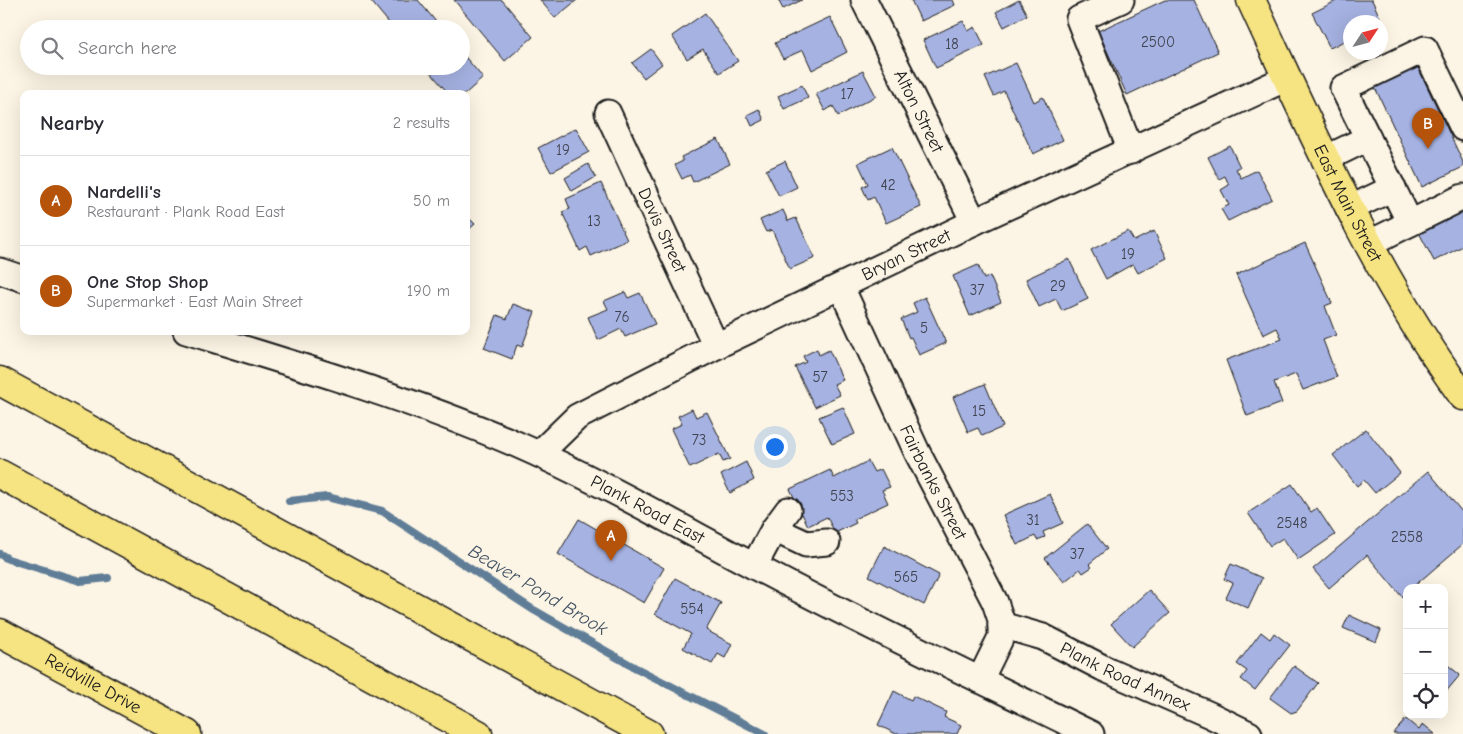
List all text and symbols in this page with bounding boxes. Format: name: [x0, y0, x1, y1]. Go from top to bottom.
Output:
north arrow: [1343, 15, 1388, 60]
search box: [20, 20, 470, 75]
house number: 2500: [1141, 33, 1175, 51]
icon: search: [38, 34, 66, 62]
house number: 18: [945, 35, 959, 53]
text: Search here: [78, 37, 177, 59]
street label: Alton Street: [890, 66, 949, 157]
house number: 17: [840, 85, 854, 103]
pin: B: [1412, 108, 1444, 149]
text: Nearby: [40, 111, 104, 135]
text: 2 results: [393, 114, 450, 132]
house number: 19: [556, 141, 570, 159]
street label: East Main Street: [1309, 141, 1387, 266]
house number: 42: [880, 176, 896, 194]
text: Nardelli's: [87, 181, 161, 203]
street label: Davis Street: [634, 184, 691, 276]
text: A: [52, 192, 60, 210]
text: 50 m: [413, 192, 450, 210]
text: Restaurant · Plank Road East: [87, 203, 284, 221]
house number: 13: [587, 212, 601, 230]
street label: Bryan Street: [858, 224, 955, 285]
house number: 19: [1121, 245, 1135, 263]
text: One Stop Shop: [87, 271, 208, 293]
house number: 29: [1050, 277, 1066, 295]
house number: 37: [970, 281, 984, 299]
text: B: [51, 282, 61, 300]
text: 190 m: [407, 282, 450, 300]
text: Supermarket · East Main Street: [87, 293, 302, 311]
house number: 76: [614, 308, 630, 326]
house number: 5: [920, 319, 928, 337]
house number: 57: [812, 368, 828, 386]
house number: 15: [972, 402, 986, 420]
street label: Fairbanks Street: [895, 421, 972, 544]
house number: 73: [692, 431, 706, 449]
your location: [762, 434, 788, 460]
street label: Plank Road East: [587, 471, 709, 548]
house number: 553: [830, 487, 854, 505]
house number: 31: [1026, 511, 1040, 529]
house number: 2548: [1277, 514, 1307, 532]
pin: A: [595, 520, 627, 561]
house number: 2558: [1391, 528, 1423, 546]
water label: Beaver Pond Brook: [465, 540, 612, 641]
house number: 37: [1070, 545, 1084, 563]
house number: 565: [894, 568, 918, 586]
map controls: [1403, 584, 1448, 719]
button: +: [1403, 584, 1448, 629]
house number: 554: [680, 600, 704, 618]
button: −: [1403, 629, 1448, 674]
street label: Plank Road Annex: [1057, 637, 1194, 716]
street label: Reidville Drive: [41, 649, 145, 718]
button: locate: [1403, 674, 1448, 719]

